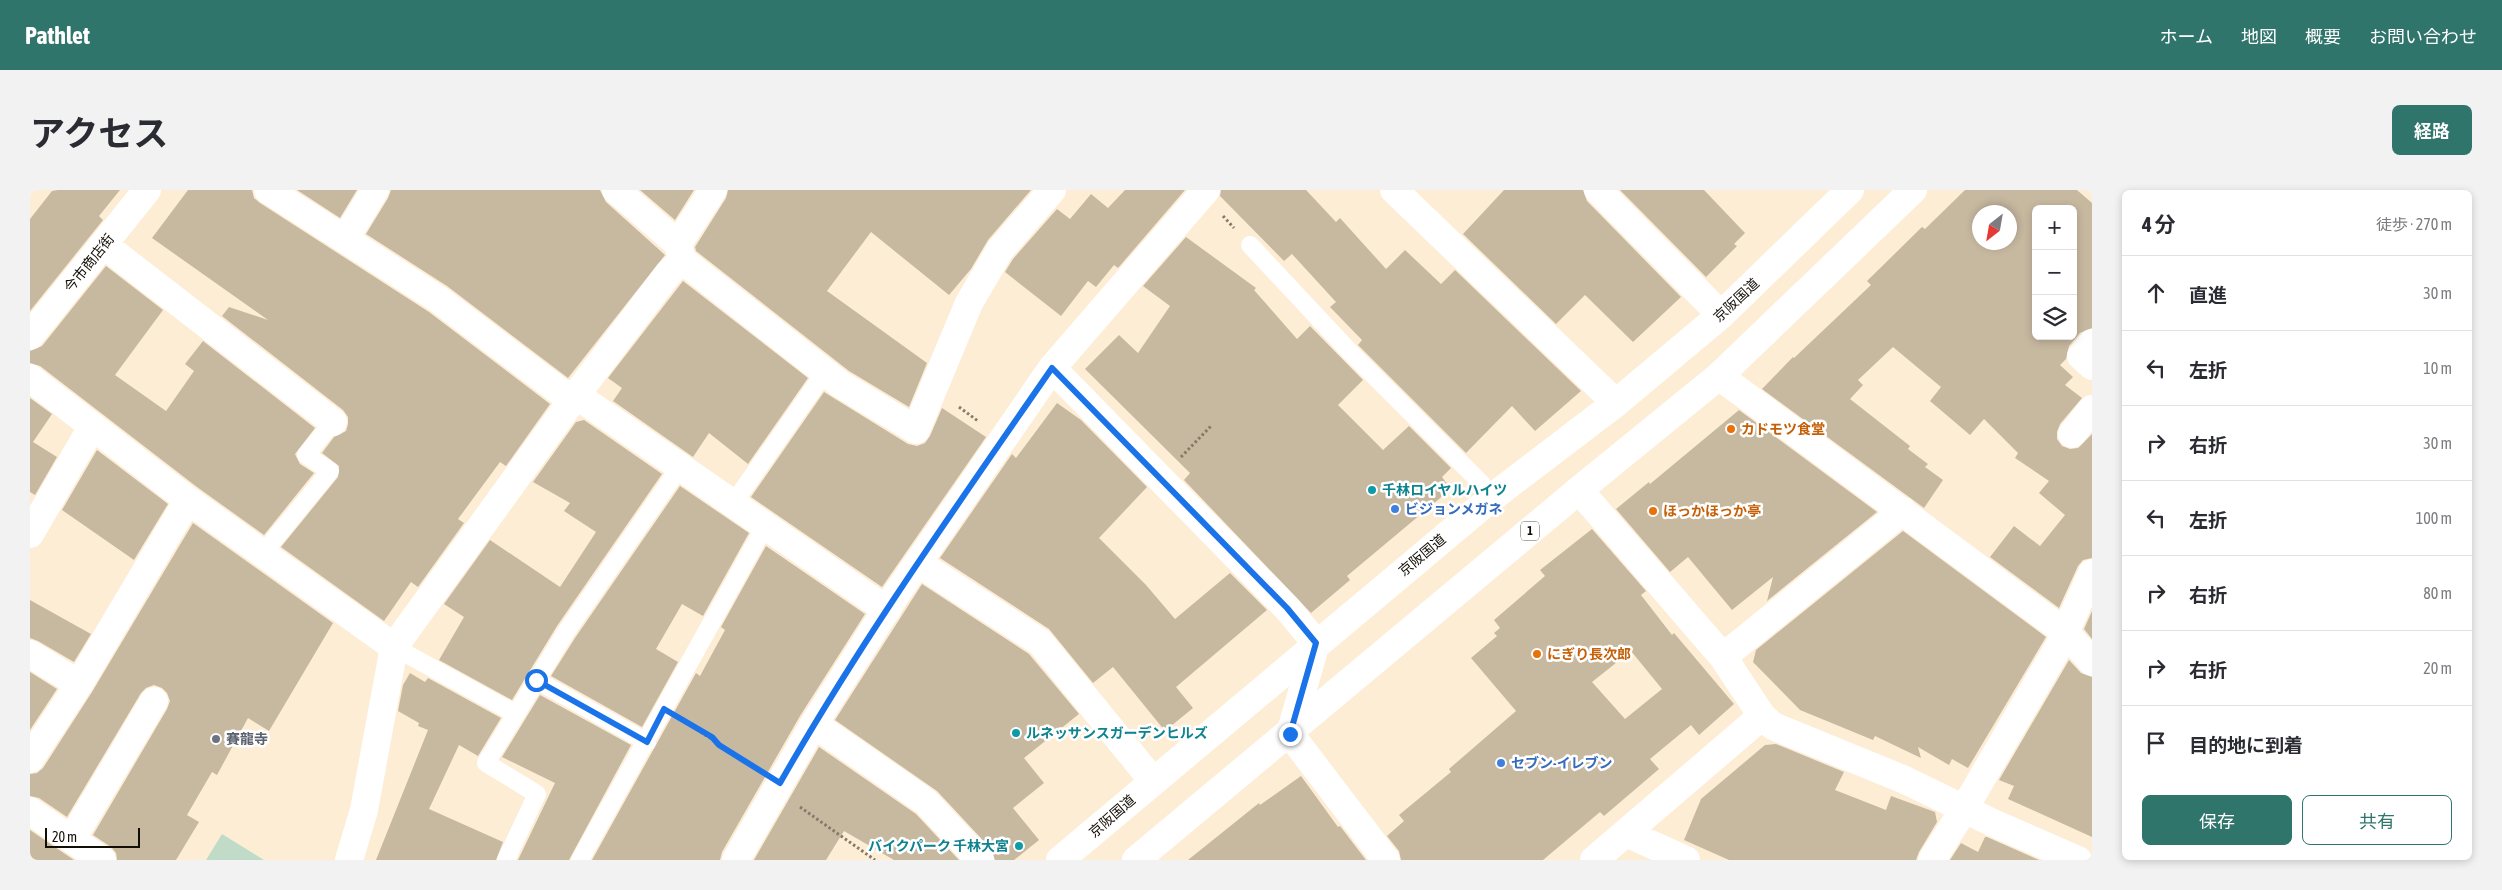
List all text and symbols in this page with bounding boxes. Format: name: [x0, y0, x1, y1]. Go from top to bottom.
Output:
text: Pathlet: [25, 22, 90, 49]
text: ホーム: [2160, 26, 2213, 47]
text: 地図: [2241, 26, 2277, 47]
text: 概要: [2305, 26, 2341, 47]
text: お問い合わせ: [2369, 26, 2477, 47]
button: 経路: [2392, 105, 2472, 155]
text: アクセス: [30, 113, 168, 153]
north arrow: [1972, 205, 2017, 250]
map controls: [2032, 205, 2077, 340]
button: +: [2032, 205, 2077, 250]
text: 4 分: [2142, 212, 2176, 236]
text: 徒歩 · 270 m: [2376, 215, 2452, 233]
street label: 今市商店街: [61, 231, 117, 295]
button: −: [2032, 250, 2077, 295]
street label: 京阪国道: [1710, 275, 1762, 325]
icon: ahead: [2142, 279, 2170, 307]
text: 直進: [2189, 284, 2227, 306]
text: 30 m: [2423, 284, 2452, 302]
button: layers: [2032, 295, 2077, 340]
icon: left: [2142, 354, 2170, 382]
text: 左折: [2189, 359, 2227, 381]
text: 10 m: [2423, 359, 2452, 377]
place label: カドモツ食堂: [1741, 421, 1825, 437]
marker: カドモツ食堂: [1725, 423, 1737, 435]
icon: right: [2142, 429, 2170, 457]
text: 右折: [2189, 434, 2227, 456]
text: 30 m: [2423, 434, 2452, 452]
place label: 千林ロイヤルハイツ: [1382, 482, 1507, 498]
marker: 千林ロイヤルハイツ: [1366, 484, 1378, 496]
place label: ビジョンメガネ: [1405, 501, 1503, 517]
marker: ビジョンメガネ: [1389, 503, 1401, 515]
place label: ほっかほっか亭: [1663, 503, 1761, 519]
icon: left: [2142, 504, 2170, 532]
marker: ほっかほっか亭: [1647, 505, 1659, 517]
text: 左折: [2189, 509, 2227, 531]
text: 100 m: [2416, 509, 2452, 527]
road number: 1: [1521, 522, 1539, 541]
street label: 京阪国道: [1395, 531, 1449, 579]
icon: right: [2142, 579, 2170, 607]
text: 右折: [2189, 584, 2227, 606]
text: 80 m: [2423, 584, 2452, 602]
place label: にぎり長次郎: [1547, 646, 1631, 662]
marker: にぎり長次郎: [1531, 648, 1543, 660]
icon: right: [2142, 654, 2170, 682]
text: 右折: [2189, 659, 2227, 681]
text: 20 m: [2423, 659, 2452, 677]
route start: [525, 669, 548, 692]
route end: [1279, 723, 1302, 746]
place label: ルネッサンスガーデンヒルズ: [1026, 725, 1208, 741]
marker: ルネッサンスガーデンヒルズ: [1010, 727, 1022, 739]
icon: arrive: [2142, 729, 2170, 757]
place label: 賽龍寺: [226, 731, 268, 747]
marker: 賽龍寺: [210, 733, 222, 745]
text: 目的地に到着: [2189, 734, 2303, 756]
place label: セブン-イレブン: [1511, 755, 1613, 771]
marker: セブン-イレブン: [1495, 757, 1507, 769]
street label: 京阪国道: [1086, 792, 1138, 840]
button: 保存: [2142, 795, 2292, 845]
button: 共有: [2302, 795, 2452, 845]
scale bar: [45, 825, 140, 848]
text: 20 m: [52, 829, 77, 845]
place label: バイクパーク 千林大宮: [868, 838, 1009, 854]
marker: バイクパーク 千林大宮: [1013, 840, 1025, 852]

